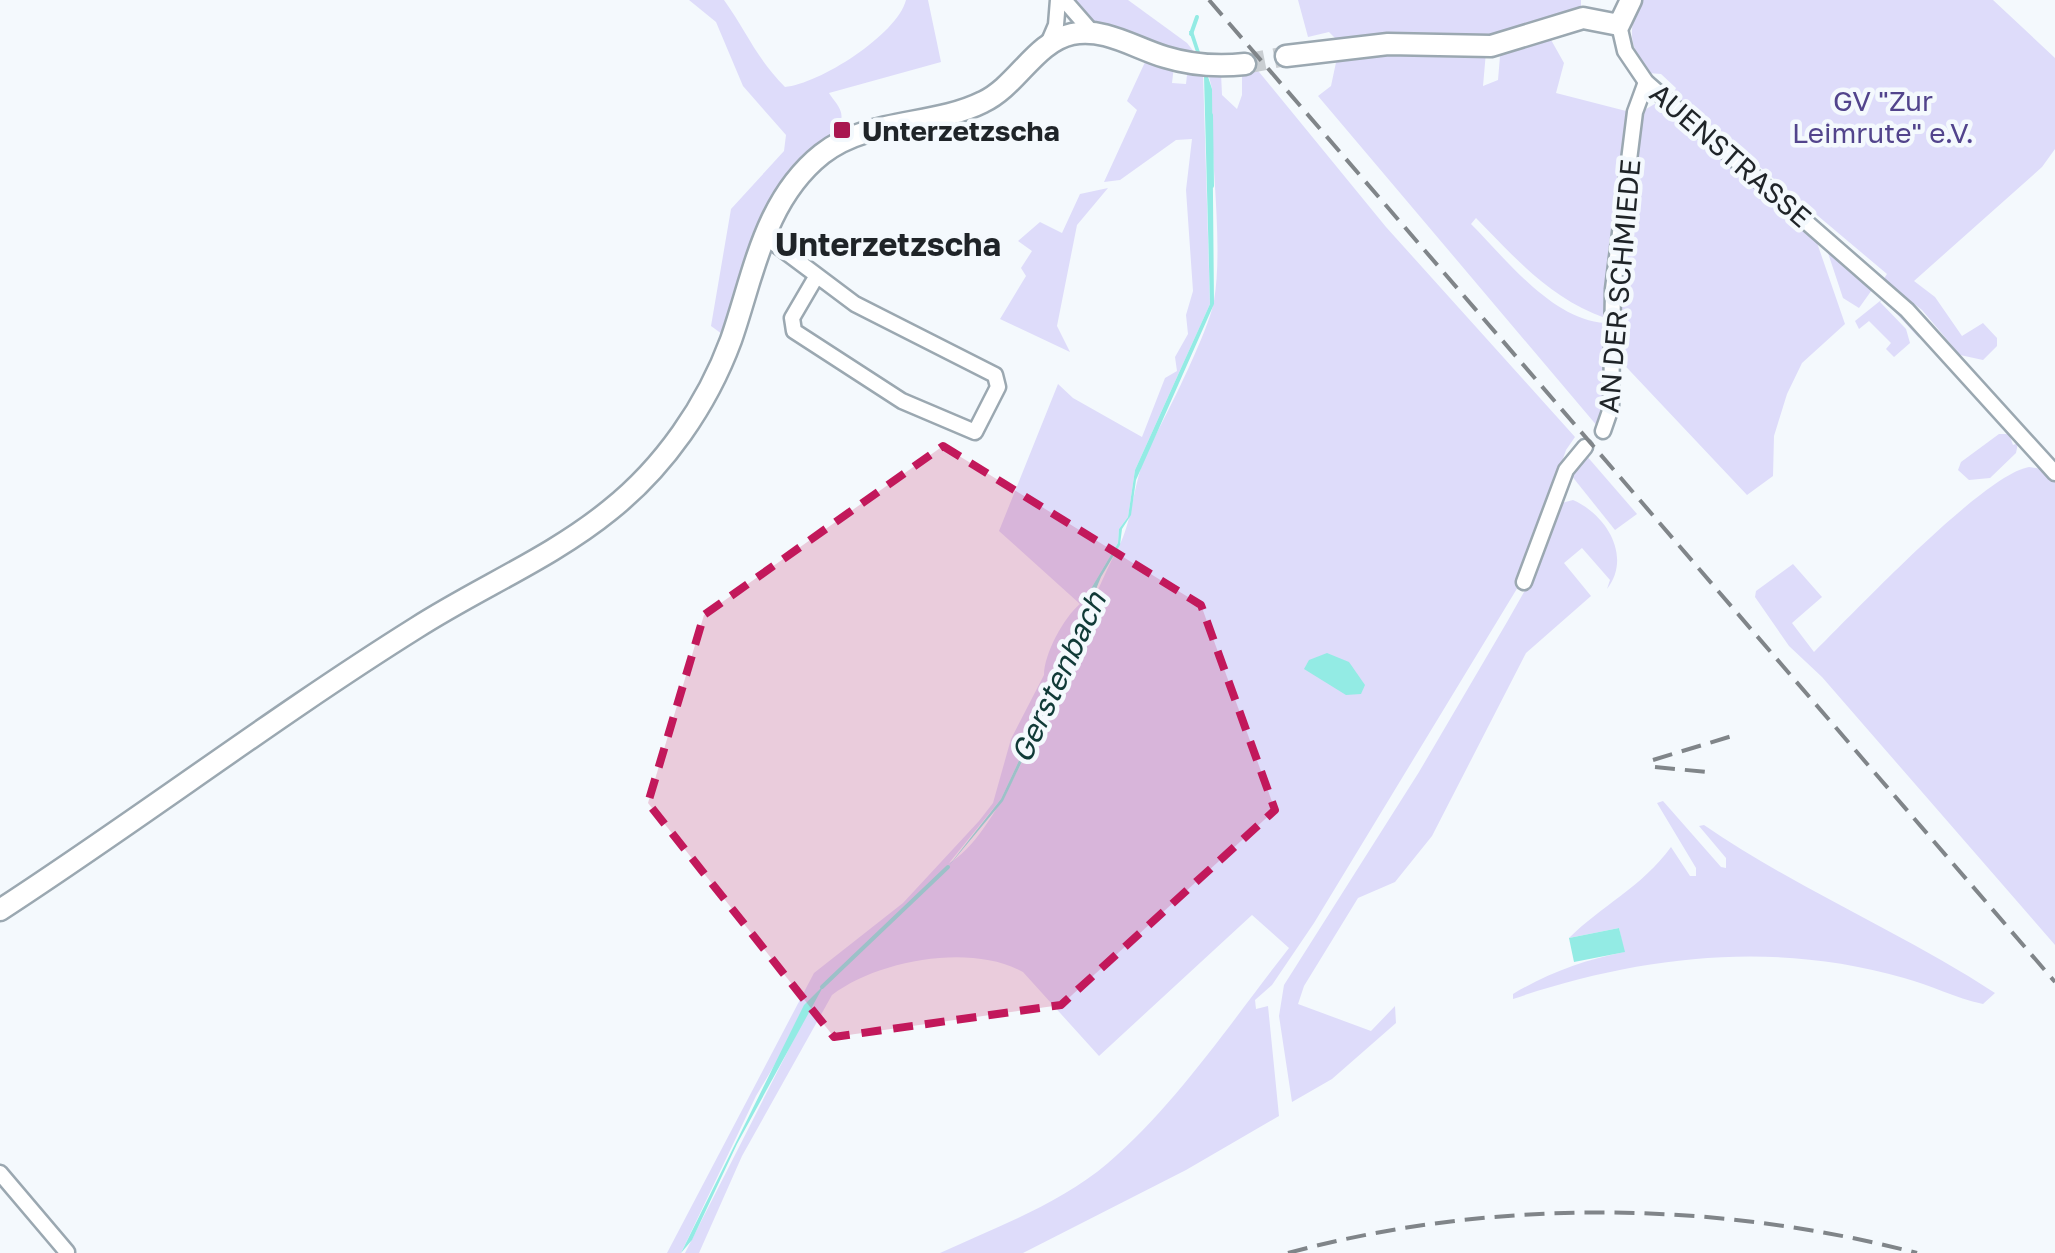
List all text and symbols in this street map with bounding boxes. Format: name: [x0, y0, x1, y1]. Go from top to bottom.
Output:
street label: AUENSTRASSE: [1644, 76, 1818, 234]
park label: GV "Zur Leimrute" e.V.: [1792, 84, 1974, 149]
place label: Unterzetzscha: [862, 114, 1060, 147]
marker: Unterzetzscha: [831, 119, 853, 141]
street label: AN DER SCHMIEDE: [1591, 158, 1647, 414]
district label: Unterzetzscha: [775, 225, 1001, 263]
water label: Gerstenbach: [1003, 585, 1114, 768]

